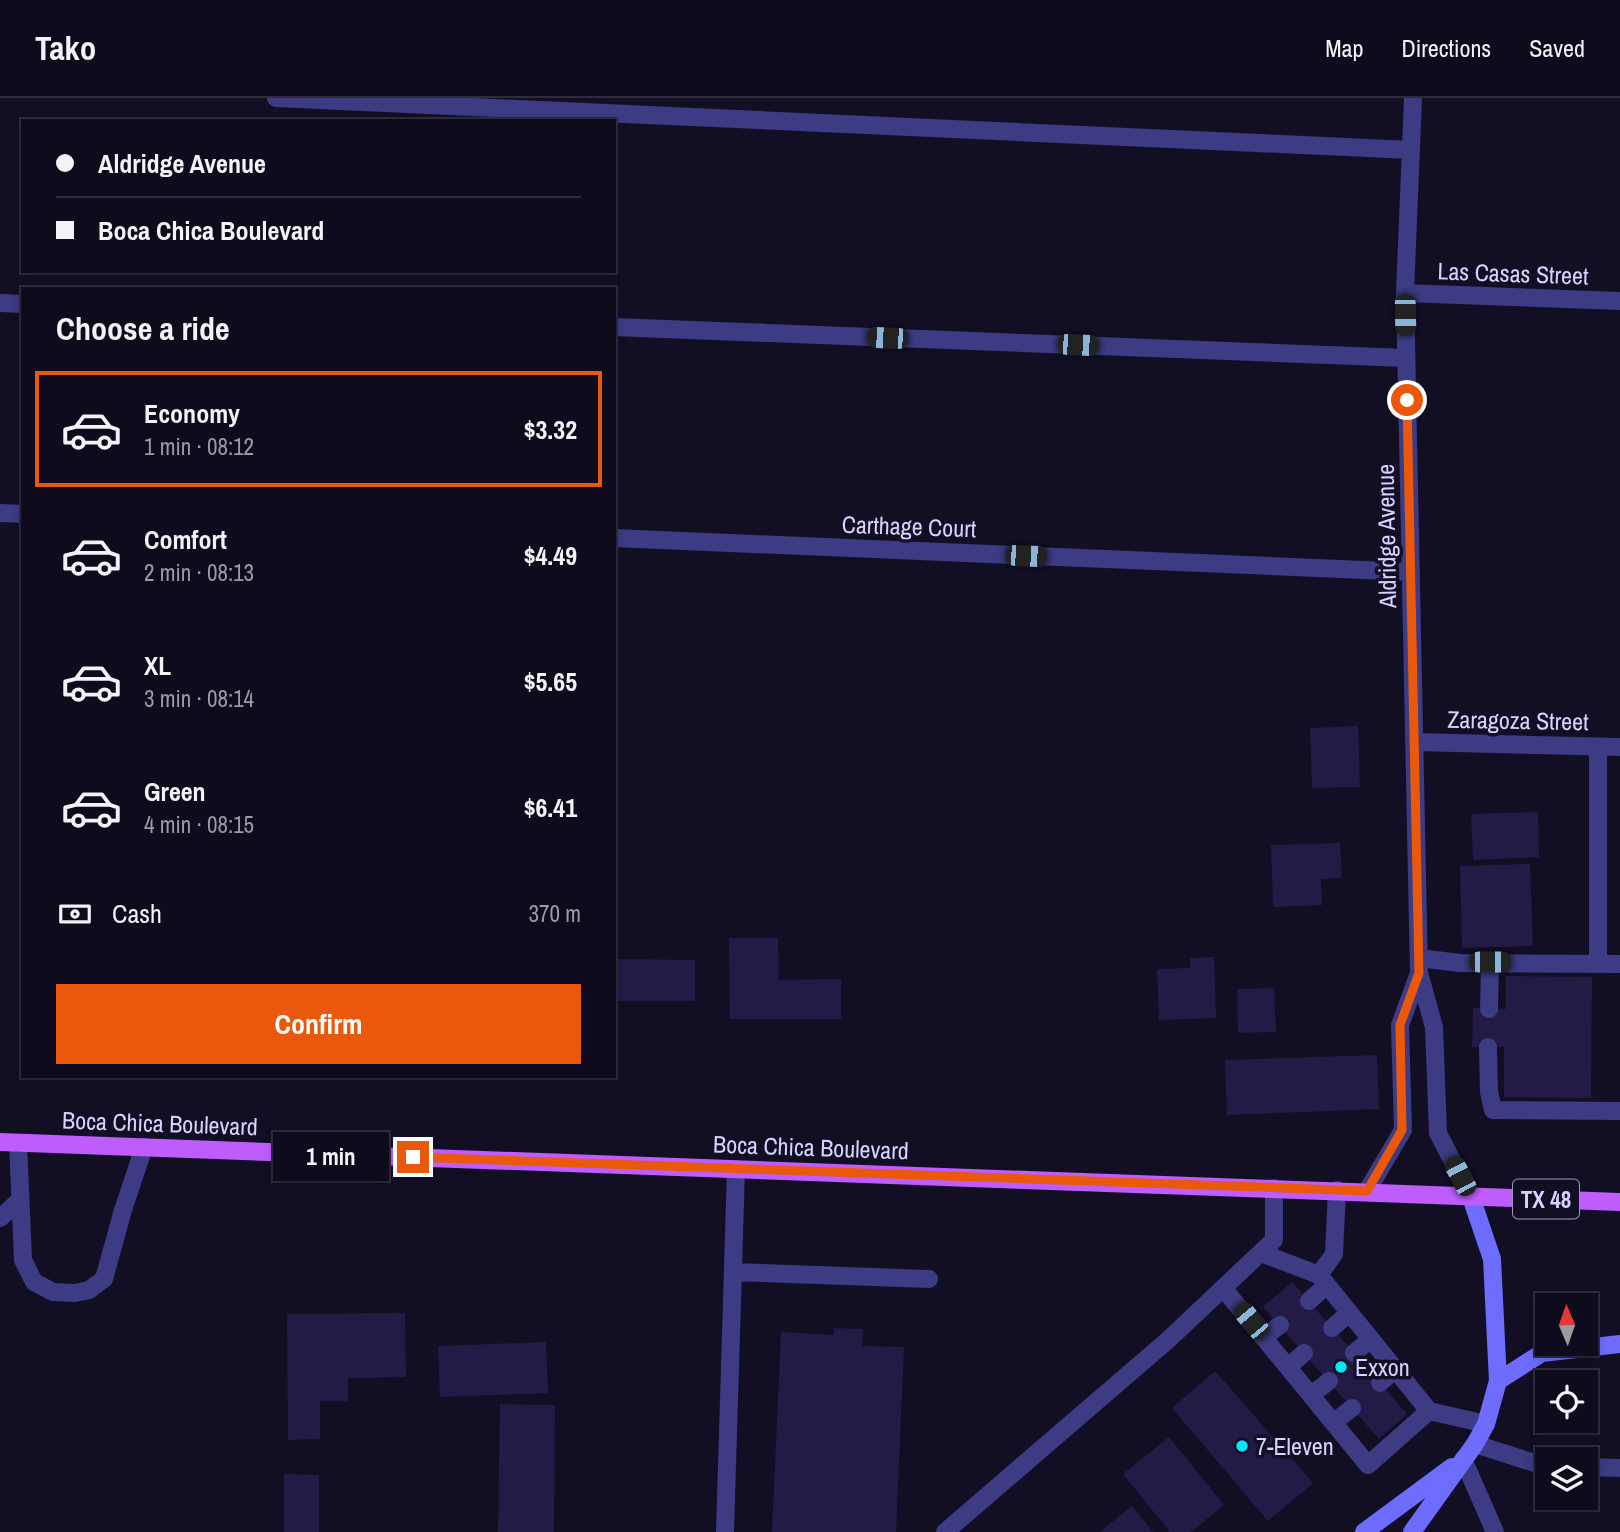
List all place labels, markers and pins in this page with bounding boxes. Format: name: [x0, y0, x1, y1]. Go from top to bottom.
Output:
place label: Exxon: [1355, 1351, 1410, 1383]
marker: Exxon: [1333, 1359, 1349, 1375]
place label: 7-Eleven: [1256, 1430, 1334, 1462]
marker: 7-Eleven: [1234, 1438, 1250, 1454]

